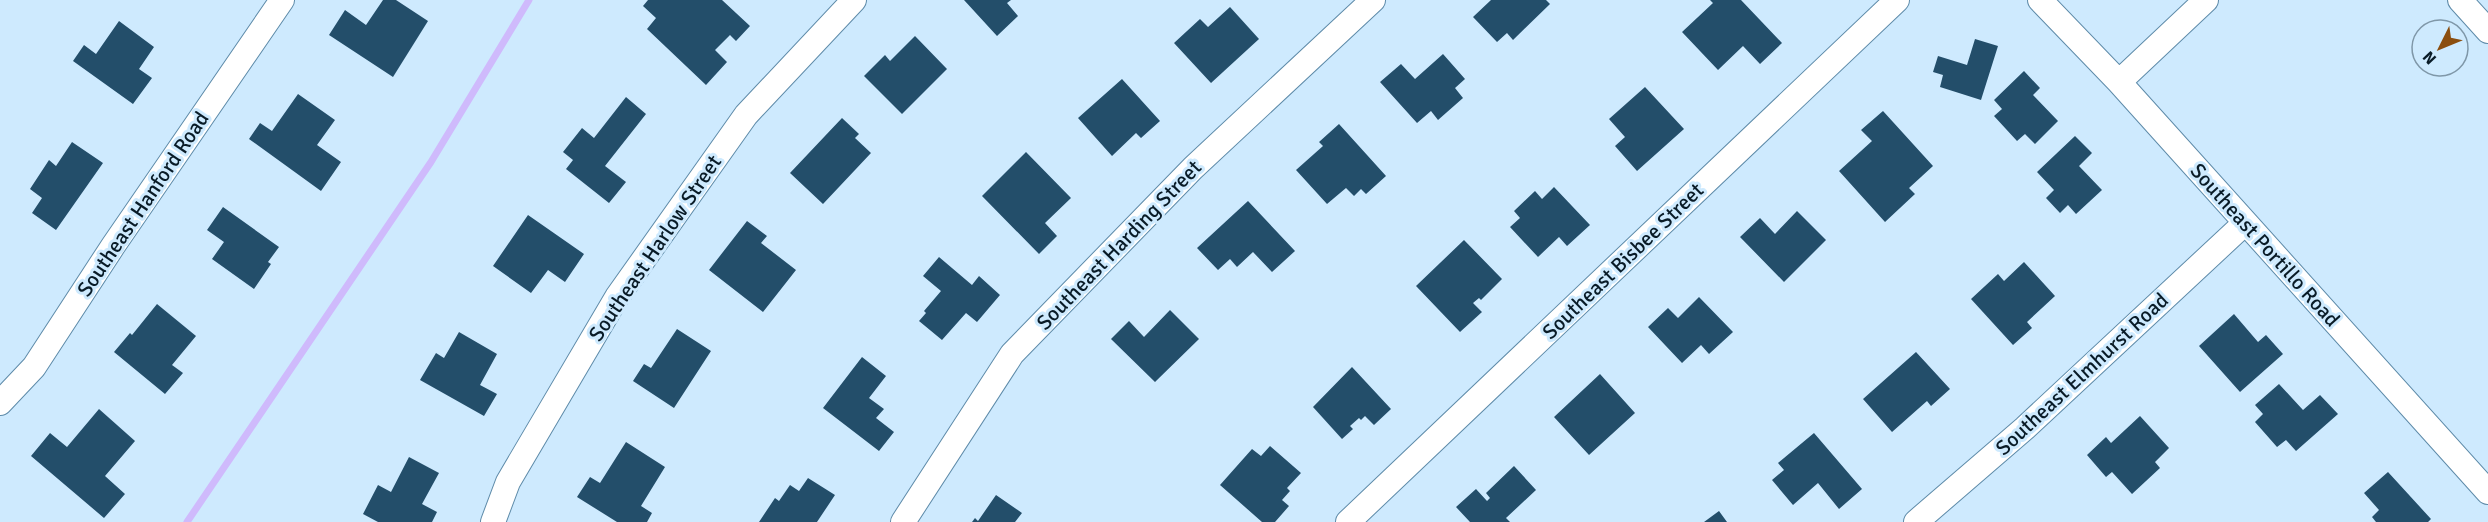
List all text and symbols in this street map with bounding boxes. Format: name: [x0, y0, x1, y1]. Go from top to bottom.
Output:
north arrow: [2410, 18, 2470, 78]
text: N: [2419, 47, 2441, 68]
street label: Southeast Hanford Road: [71, 107, 215, 301]
street label: Southeast Harlow Street: [583, 150, 727, 346]
street label: Southeast Harding Street: [1031, 155, 1207, 335]
street label: Southeast Portillo Road: [2185, 158, 2345, 332]
street label: Southeast Bisbee Street: [1537, 177, 1709, 345]
street label: Southeast Elmhurst Road: [1990, 287, 2174, 461]

